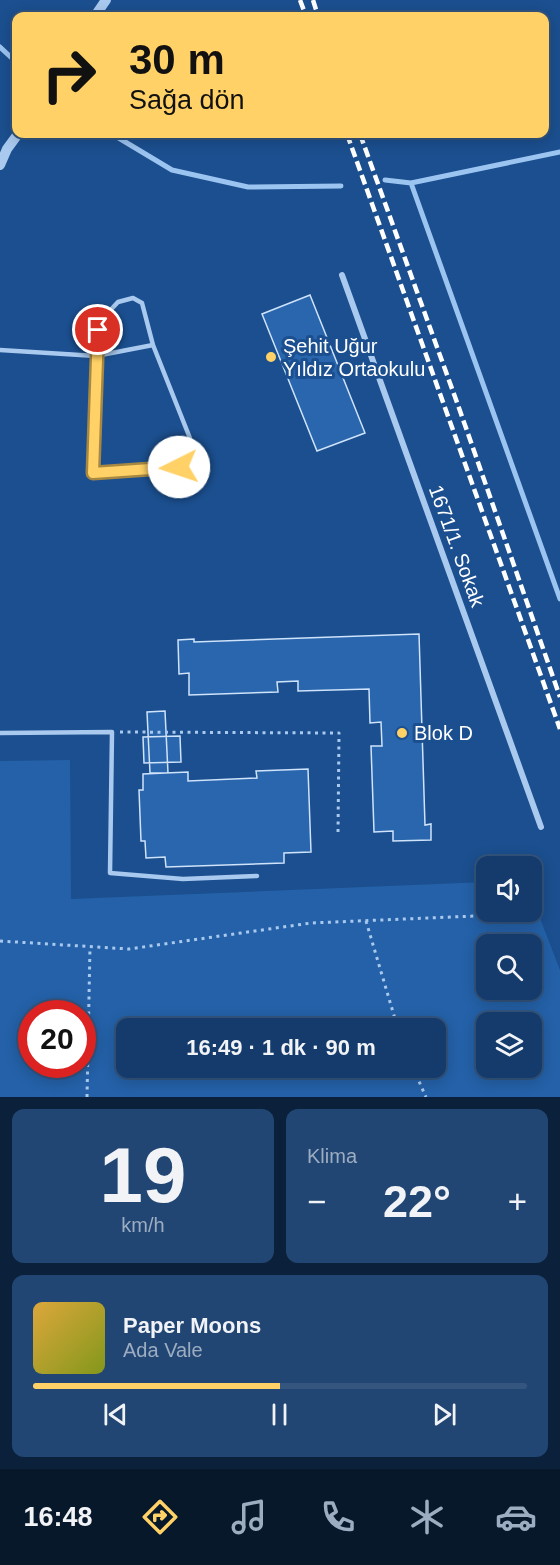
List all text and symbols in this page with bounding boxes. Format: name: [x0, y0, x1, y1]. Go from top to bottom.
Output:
icon: right: [30, 36, 108, 114]
text: 30 m: [129, 36, 225, 83]
text: Sağa dön: [129, 85, 245, 115]
pin: [72, 304, 123, 355]
icon: arrive: [81, 313, 114, 346]
place label: Şehit Uğur Yıldız Ortaokulu: [283, 335, 425, 380]
marker: Şehit Uğur Yıldız Ortaokulu: [264, 350, 278, 364]
position arrow: [147, 435, 211, 499]
street label: 1671/1. Sokak: [425, 482, 490, 611]
place label: Blok D: [414, 722, 473, 744]
marker: Blok D: [395, 726, 409, 740]
map controls: [476, 856, 542, 1078]
button: sound: [476, 856, 542, 922]
button: search: [476, 934, 542, 1000]
speed limit sign: 20: [18, 1000, 96, 1078]
button: layers: [476, 1012, 542, 1078]
text: 16:49 · 1 dk · 90 m: [186, 1035, 376, 1060]
text: 19: [100, 1131, 186, 1219]
text: Klima: [307, 1145, 357, 1167]
text: 22°: [383, 1176, 451, 1227]
text: −: [307, 1183, 326, 1220]
text: +: [508, 1183, 527, 1220]
text: km/h: [121, 1214, 165, 1236]
text: Paper Moons: [123, 1313, 261, 1338]
text: Ada Vale: [123, 1339, 203, 1361]
icon: previous: [99, 1398, 132, 1431]
icon: pause: [263, 1398, 296, 1431]
icon: next: [428, 1398, 461, 1431]
icon: directions: [139, 1496, 181, 1538]
icon: music: [228, 1496, 270, 1538]
icon: phone: [317, 1496, 359, 1538]
icon: climate: [406, 1496, 448, 1538]
icon: car: [495, 1496, 537, 1538]
text: 16:48: [23, 1502, 92, 1532]

